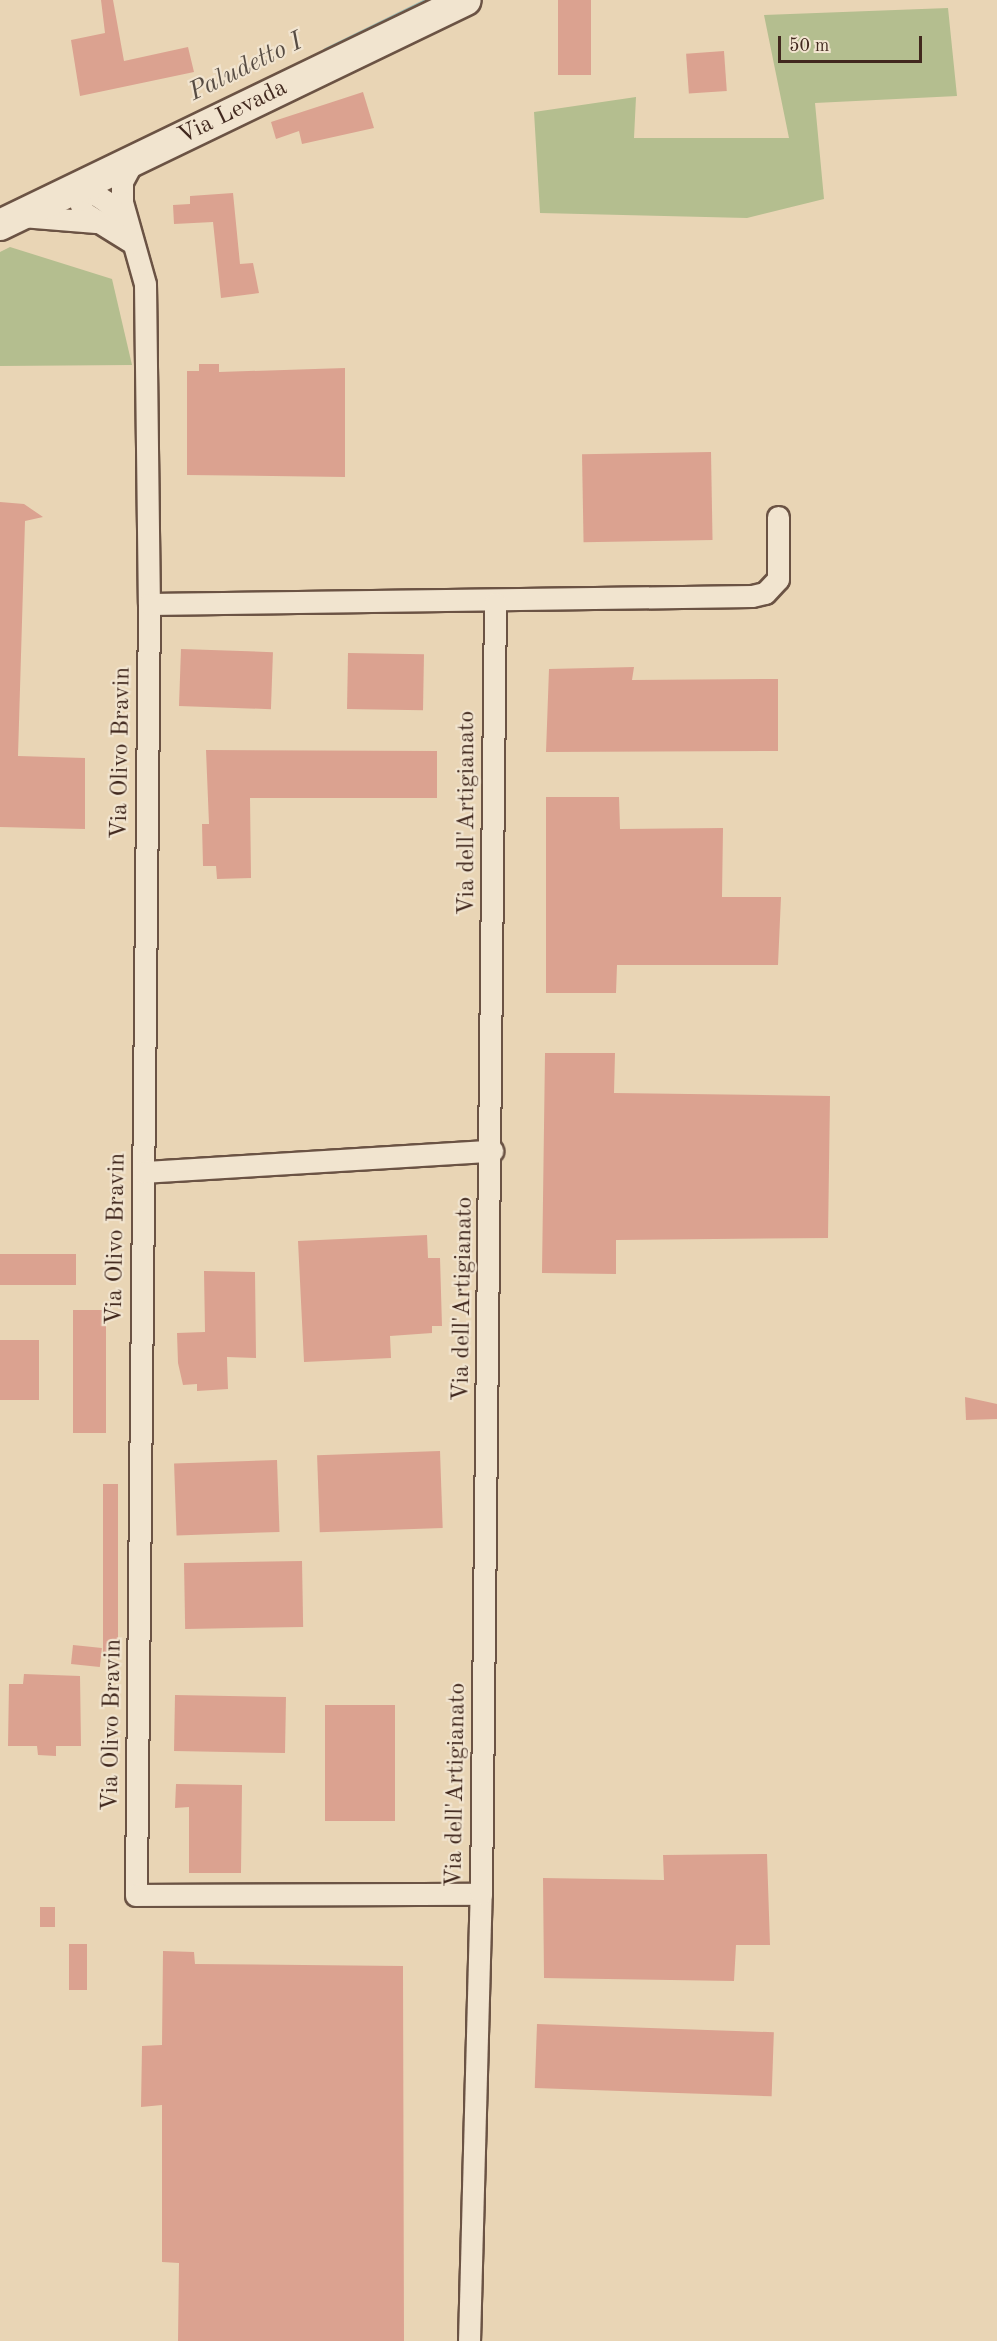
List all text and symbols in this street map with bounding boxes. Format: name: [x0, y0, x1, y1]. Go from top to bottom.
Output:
scale bar: [781, 24, 925, 62]
water label: Paludetto I: [184, 27, 308, 109]
text: 50 m: [789, 37, 829, 55]
street label: Via Levada: [174, 74, 292, 152]
street label: Via Olivo Bravin: [106, 667, 138, 839]
street label: Via dell'Artigianato: [454, 711, 482, 915]
street label: Via Olivo Bravin: [101, 1153, 133, 1325]
street label: Via dell'Artigianato: [448, 1197, 480, 1401]
street label: Via Olivo Bravin: [97, 1639, 129, 1811]
street label: Via dell'Artigianato: [441, 1683, 473, 1887]

